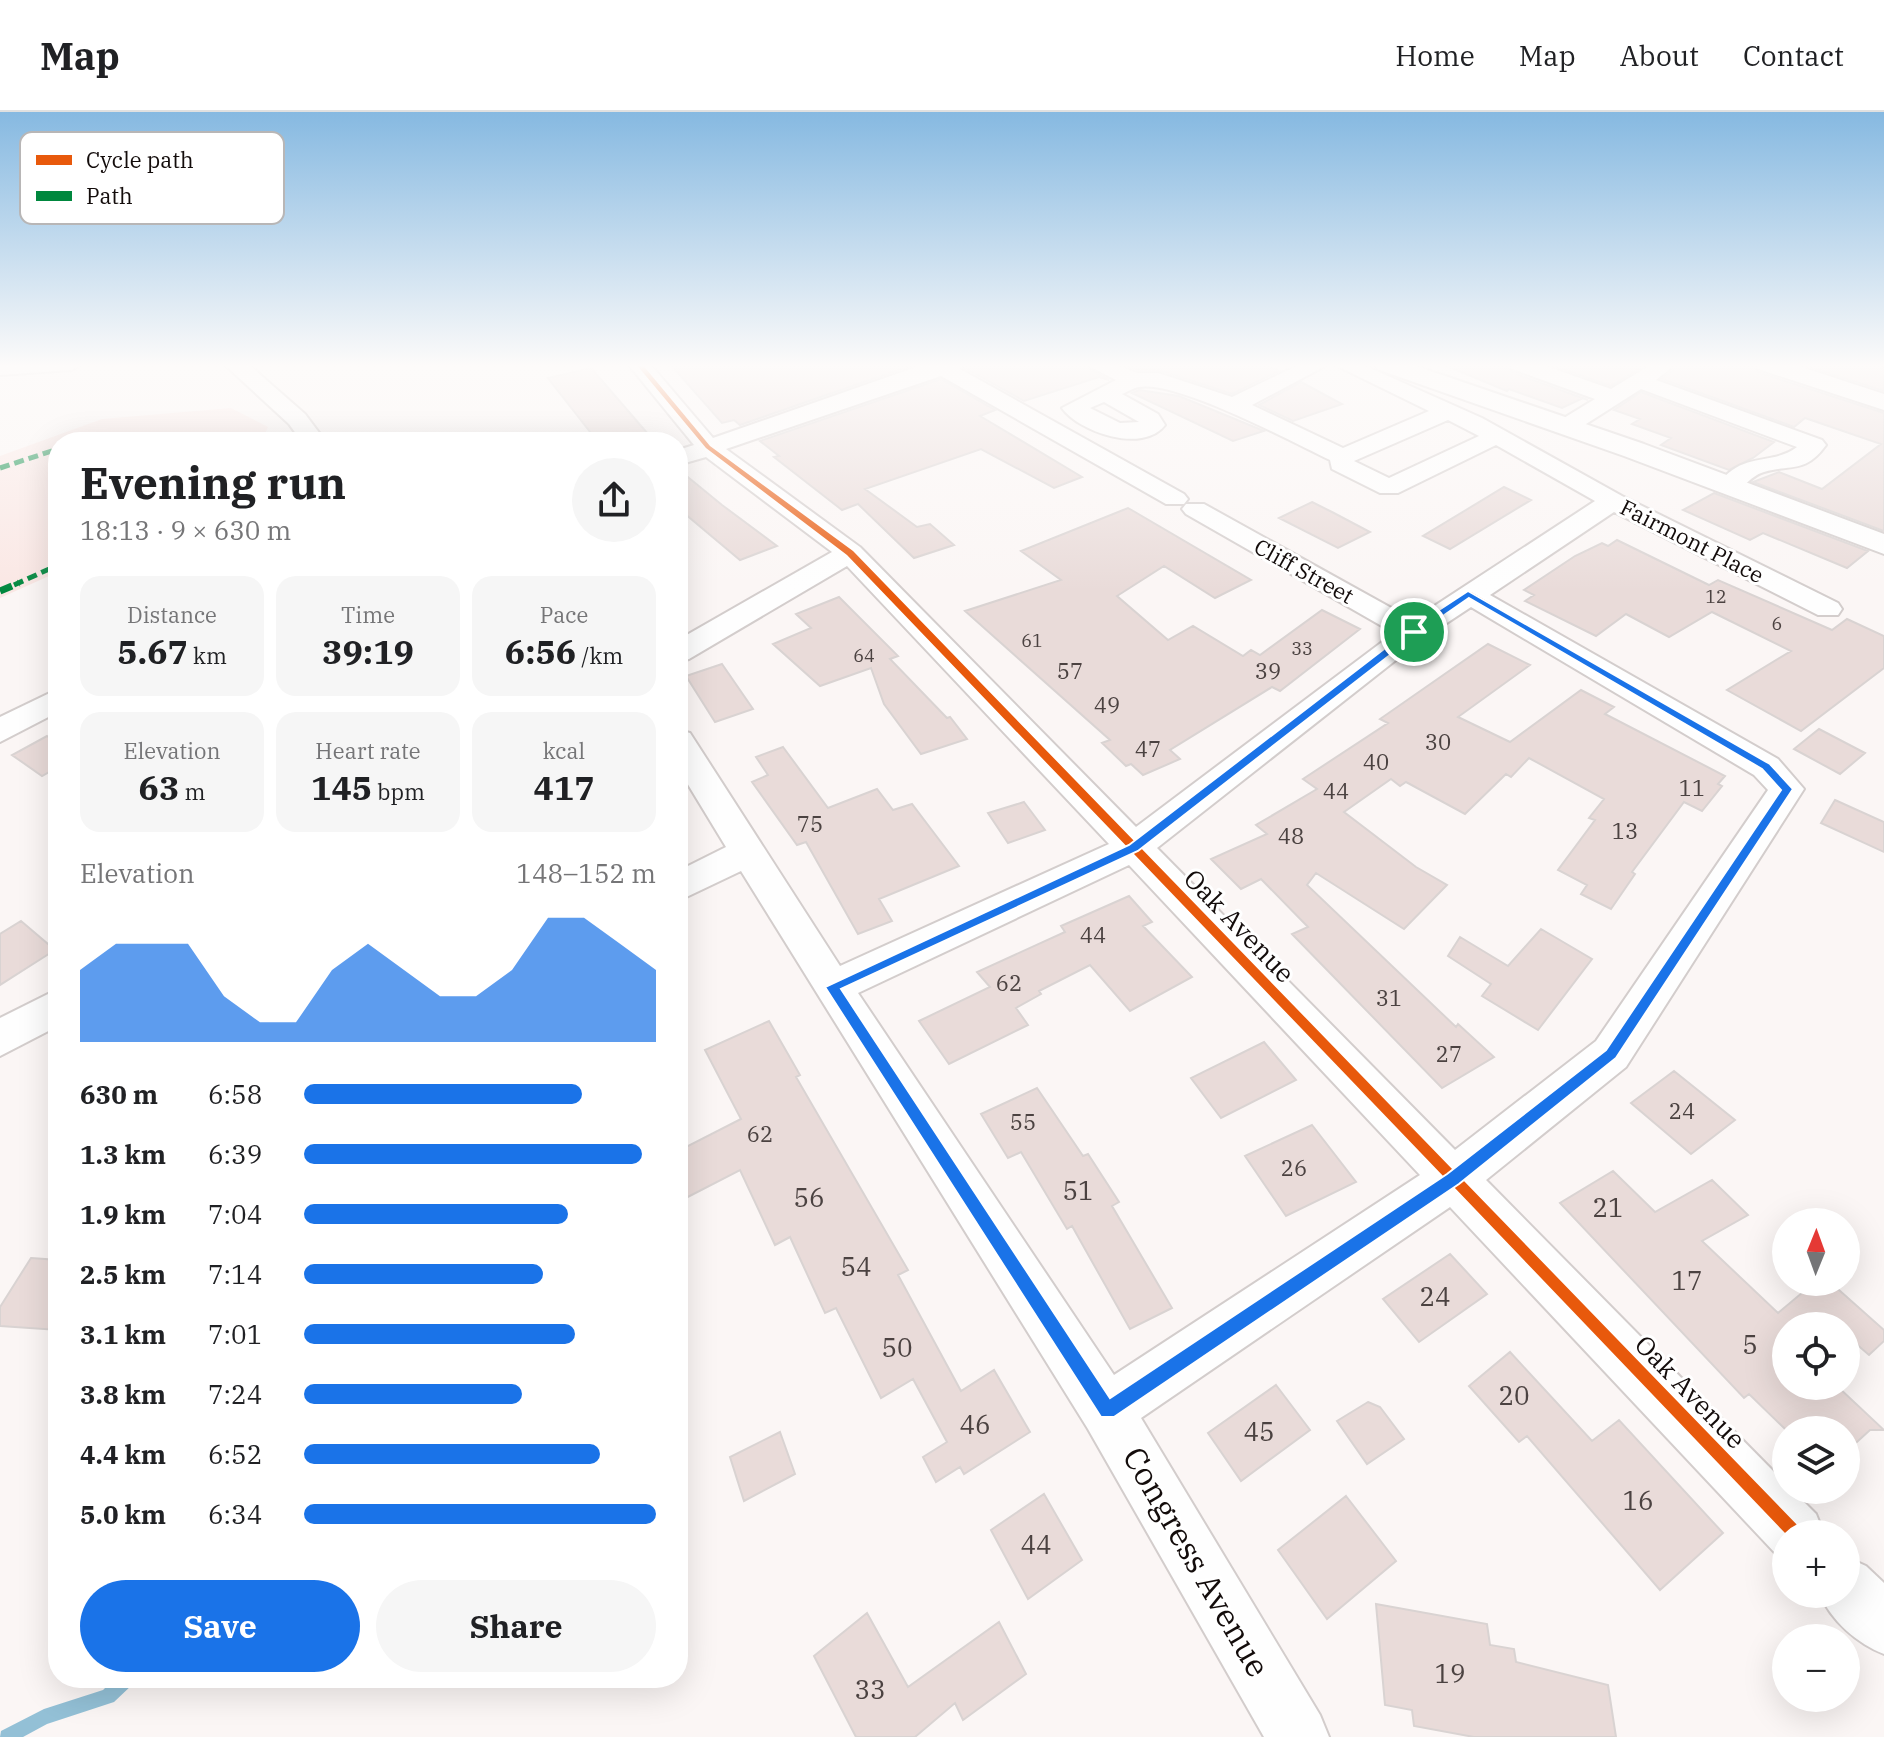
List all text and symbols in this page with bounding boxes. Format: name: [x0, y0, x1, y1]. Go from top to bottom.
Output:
text: Map: [40, 31, 120, 80]
text: Home: [1395, 37, 1475, 74]
text: Map: [1519, 37, 1576, 74]
text: About: [1620, 37, 1699, 74]
text: Contact: [1743, 37, 1844, 74]
legend: [20, 132, 284, 224]
text: Cycle path: [86, 145, 194, 174]
text: Path: [86, 181, 133, 210]
text: Evening run: [80, 454, 346, 511]
button: share: [572, 458, 656, 542]
street label: Fairmont Place: [1616, 492, 1769, 589]
text: 18:13 · 9 × 630 m: [80, 513, 291, 547]
street label: Cliff Street: [1249, 531, 1359, 610]
house number: 12: [1705, 585, 1727, 608]
pin: [1380, 598, 1448, 666]
text: Distance: [127, 600, 217, 629]
text: Time: [341, 600, 395, 629]
text: Pace: [540, 600, 588, 629]
icon: arrive: [1392, 610, 1436, 654]
house number: 6: [1772, 612, 1782, 635]
text: 5.67: [117, 629, 188, 673]
text: 39:19: [322, 629, 414, 673]
text: 6:56: [505, 629, 576, 673]
house number: 61: [1021, 629, 1043, 652]
house number: 33: [1291, 637, 1313, 660]
text: km: [188, 641, 227, 670]
text: /km: [576, 641, 623, 670]
house number: 64: [853, 644, 875, 667]
house number: 57: [1057, 656, 1083, 685]
house number: 39: [1255, 656, 1281, 685]
house number: 49: [1094, 690, 1120, 719]
house number: 30: [1425, 727, 1451, 756]
house number: 47: [1135, 734, 1161, 763]
text: Elevation: [124, 736, 220, 765]
text: Heart rate: [315, 736, 421, 765]
text: kcal: [543, 736, 585, 765]
house number: 40: [1363, 747, 1389, 776]
text: 63: [139, 765, 179, 809]
text: 145: [311, 765, 372, 809]
text: 417: [533, 765, 595, 809]
house number: 11: [1679, 773, 1705, 802]
house number: 44: [1323, 776, 1349, 805]
text: m: [179, 777, 205, 806]
text: bpm: [372, 777, 425, 806]
house number: 75: [797, 809, 823, 838]
house number: 13: [1612, 816, 1638, 845]
house number: 48: [1278, 821, 1304, 850]
text: Elevation: [80, 856, 195, 890]
text: 148–152 m: [516, 856, 656, 890]
street label: Oak Avenue: [1177, 861, 1302, 989]
house number: 44: [1080, 920, 1106, 949]
house number: 62: [996, 968, 1022, 997]
house number: 31: [1376, 983, 1402, 1012]
house number: 27: [1436, 1039, 1462, 1068]
text: 630 m: [80, 1077, 158, 1111]
text: 6:58: [208, 1077, 262, 1111]
house number: 24: [1669, 1096, 1695, 1125]
house number: 55: [1010, 1107, 1036, 1136]
house number: 62: [747, 1119, 773, 1148]
text: 1.3 km: [80, 1137, 166, 1171]
text: 6:39: [208, 1137, 262, 1171]
house number: 26: [1281, 1153, 1307, 1182]
house number: 51: [1062, 1173, 1094, 1207]
house number: 56: [793, 1180, 825, 1214]
house number: 21: [1592, 1190, 1624, 1224]
text: 1.9 km: [80, 1197, 166, 1231]
text: 7:04: [208, 1197, 262, 1231]
north arrow: [1772, 1208, 1860, 1296]
map controls: [1772, 1208, 1860, 1712]
house number: 54: [840, 1249, 872, 1283]
text: 2.5 km: [80, 1257, 166, 1291]
text: 7:14: [208, 1257, 262, 1291]
house number: 17: [1671, 1263, 1703, 1297]
house number: 24: [1419, 1279, 1451, 1313]
button: locate: [1772, 1312, 1860, 1400]
text: 3.1 km: [80, 1317, 166, 1351]
text: 7:01: [208, 1317, 262, 1351]
street label: Oak Avenue: [1628, 1327, 1753, 1455]
house number: 5: [1742, 1327, 1758, 1361]
house number: 50: [881, 1330, 913, 1364]
text: 3.8 km: [80, 1377, 166, 1411]
text: 7:24: [208, 1377, 262, 1411]
house number: 20: [1498, 1378, 1530, 1412]
house number: 46: [959, 1407, 991, 1441]
house number: 45: [1243, 1414, 1275, 1448]
button: layers: [1772, 1416, 1860, 1504]
text: 4.4 km: [80, 1437, 166, 1471]
text: 6:52: [208, 1437, 262, 1471]
street label: Congress Avenue: [1114, 1439, 1280, 1684]
house number: 16: [1622, 1483, 1654, 1517]
text: 5.0 km: [80, 1497, 166, 1531]
text: 6:34: [208, 1497, 262, 1531]
button: +: [1772, 1520, 1860, 1608]
house number: 44: [1020, 1527, 1052, 1561]
button: Save: [80, 1580, 360, 1672]
button: Share: [376, 1580, 656, 1672]
button: −: [1772, 1624, 1860, 1712]
house number: 19: [1434, 1656, 1466, 1690]
house number: 33: [854, 1672, 886, 1706]

